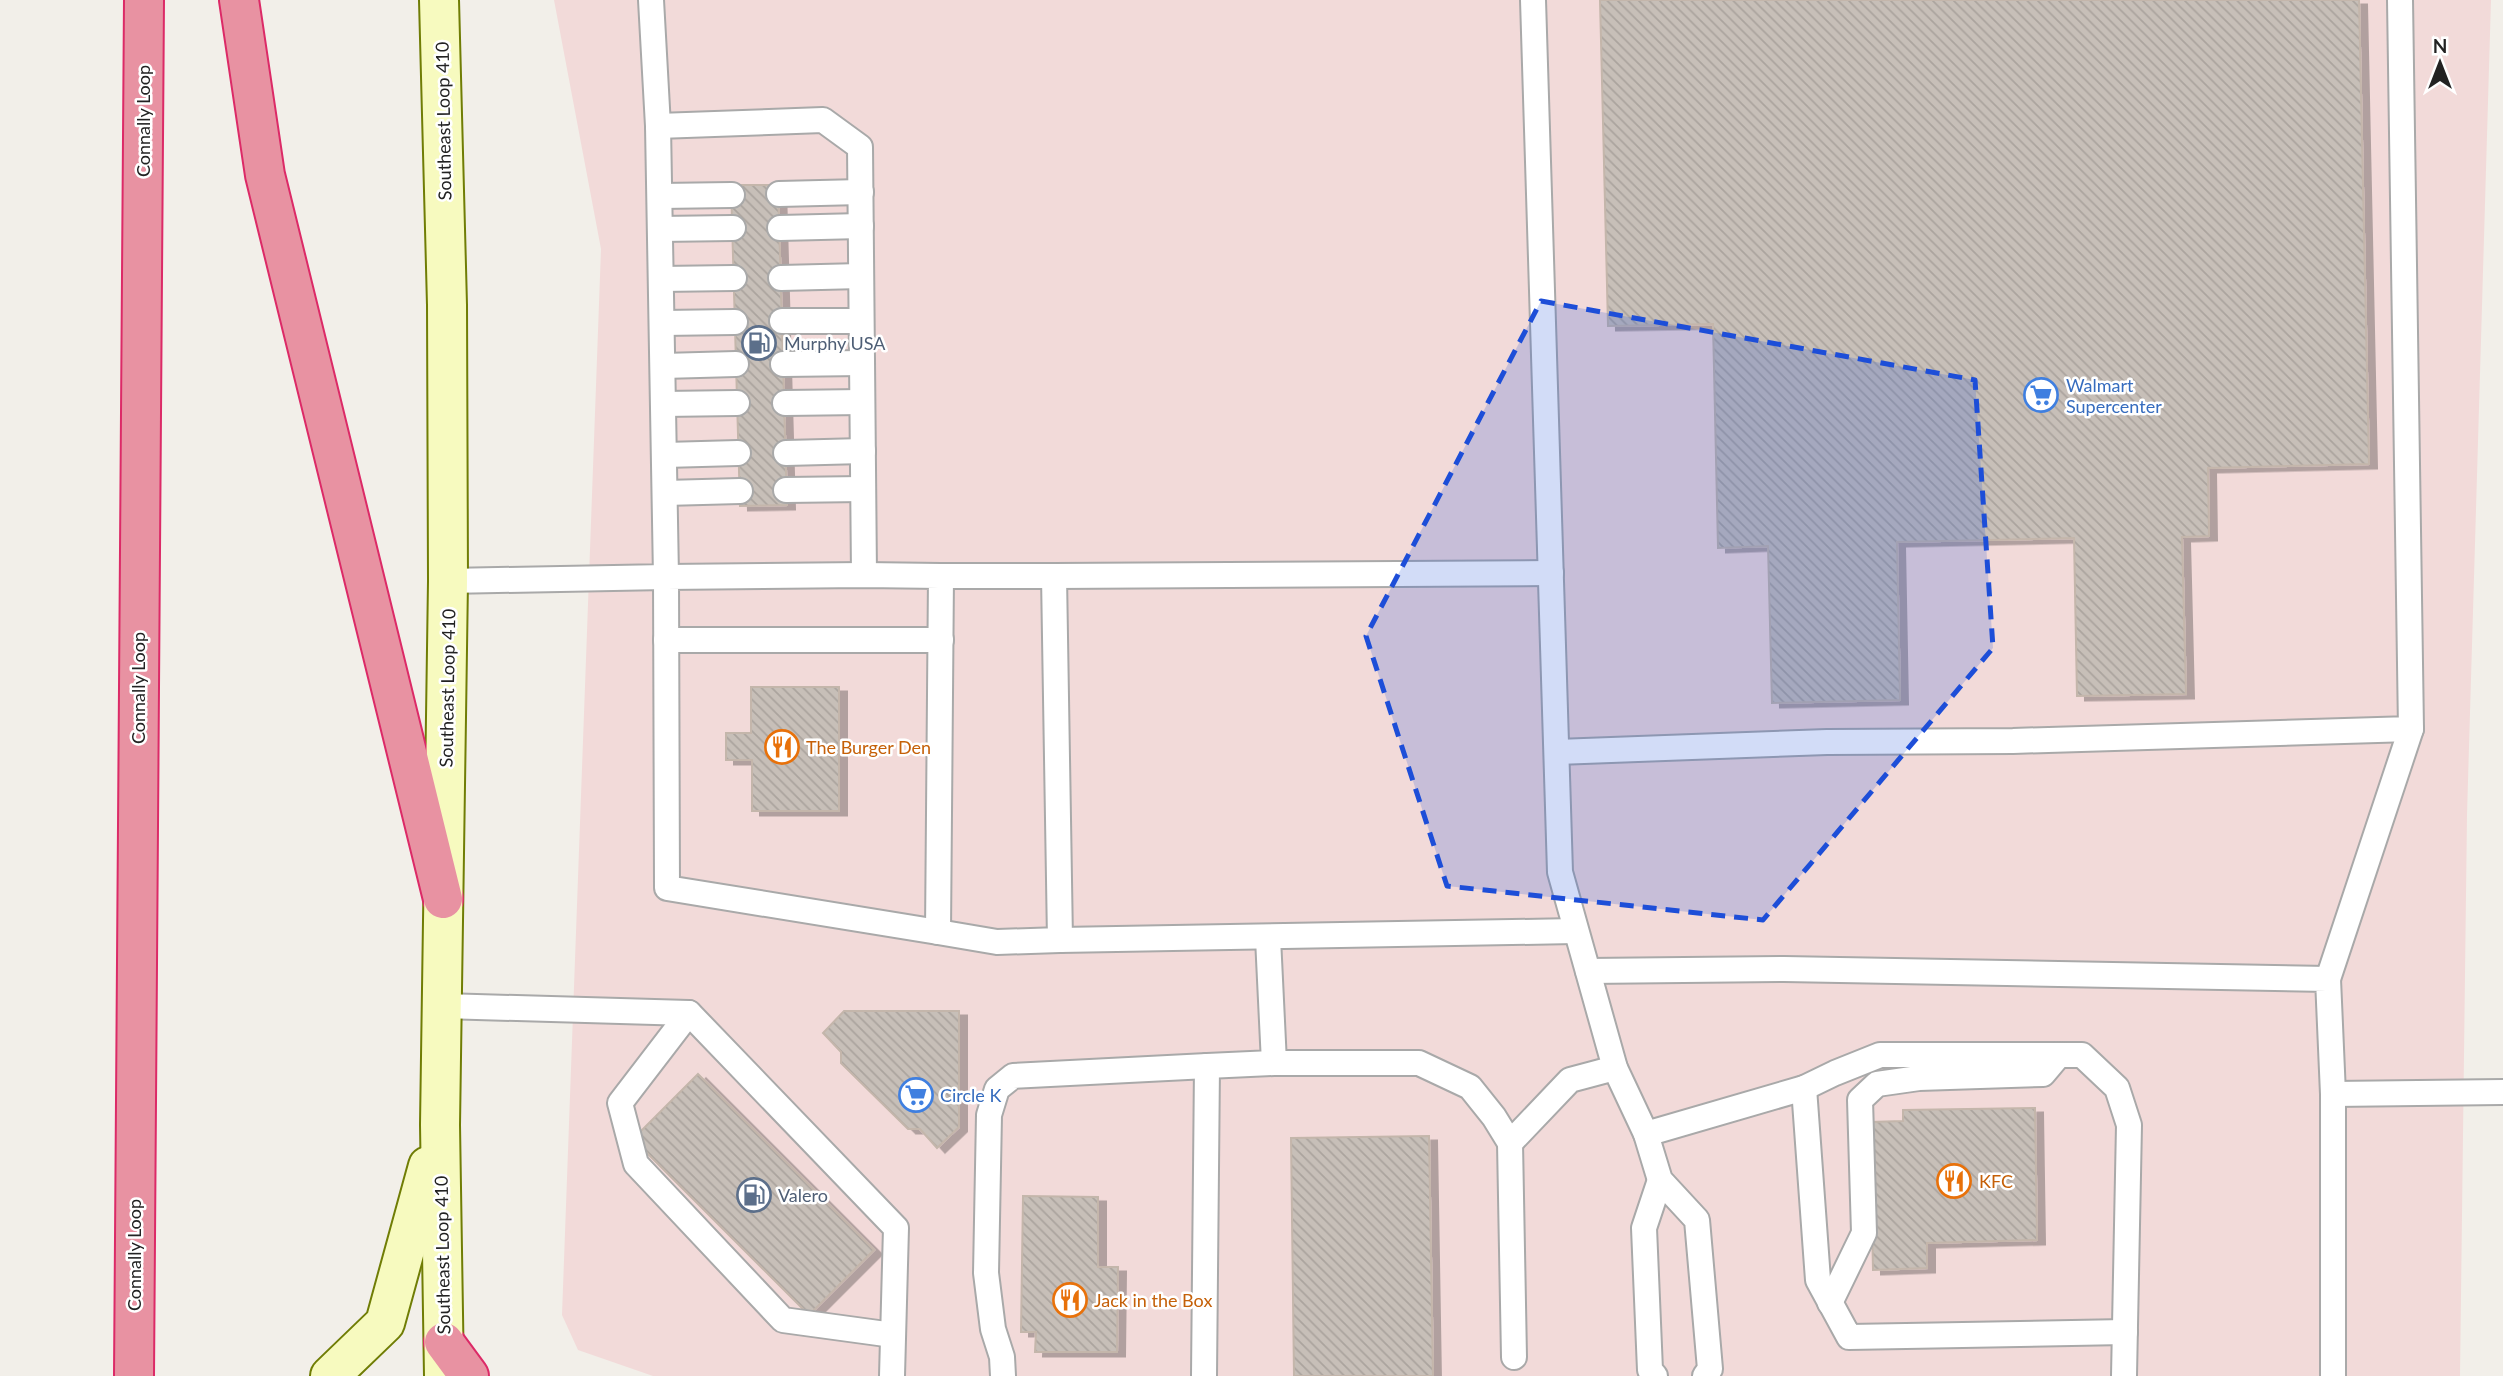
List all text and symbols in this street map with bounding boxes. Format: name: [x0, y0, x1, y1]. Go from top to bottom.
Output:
north arrow: [2405, 28, 2475, 98]
text: N: [2433, 34, 2447, 57]
street label: Southeast Loop 410: [431, 41, 455, 201]
street label: Connally Loop: [132, 65, 154, 177]
fuel station icon: Murphy USA: [740, 324, 778, 362]
place label: Murphy USA: [784, 332, 886, 354]
place label: Walmart Supercenter: [2066, 374, 2162, 417]
supermarket icon: Walmart Supercenter: [2022, 376, 2060, 414]
street label: Southeast Loop 410: [435, 608, 459, 768]
street label: Connally Loop: [127, 632, 149, 744]
restaurant icon: The Burger Den: [763, 728, 801, 766]
place label: The Burger Den: [806, 736, 931, 758]
supermarket icon: Circle K: [897, 1076, 935, 1114]
place label: Circle K: [940, 1084, 1001, 1106]
restaurant icon: KFC: [1935, 1162, 1973, 1200]
place label: KFC: [1979, 1170, 2013, 1192]
street label: Southeast Loop 410: [430, 1175, 454, 1335]
fuel station icon: Valero: [735, 1176, 773, 1214]
place label: Valero: [778, 1184, 828, 1206]
street label: Connally Loop: [123, 1199, 145, 1311]
restaurant icon: Jack in the Box: [1051, 1281, 1089, 1319]
place label: Jack in the Box: [1094, 1289, 1212, 1311]

